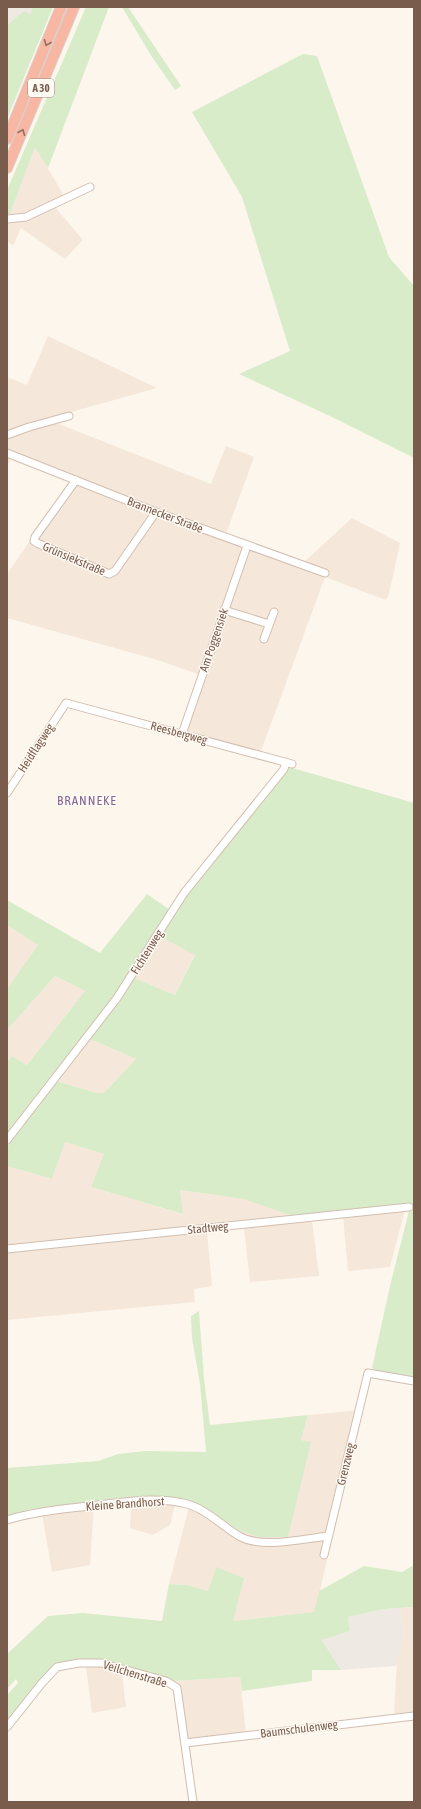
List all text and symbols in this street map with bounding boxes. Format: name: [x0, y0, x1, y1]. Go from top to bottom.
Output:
one-way arrow: [43, 40, 51, 47]
road number: A 30: [28, 79, 54, 97]
one-way arrow: [17, 129, 25, 137]
street label: Brannecker Straße: [125, 494, 205, 536]
street label: Grünsiekstraße: [40, 539, 108, 579]
street label: Am Poggensiek: [197, 606, 232, 674]
street label: Reesbergweg: [149, 719, 210, 748]
street label: Heidflagweg: [15, 720, 58, 775]
district label: BRANNEKE: [57, 793, 117, 808]
street label: Fichtenweg: [128, 926, 167, 977]
street label: Stadtweg: [187, 1219, 230, 1237]
street label: Grenzweg: [334, 1441, 358, 1487]
street label: Kleine Brandhorst: [85, 1494, 165, 1514]
street label: Veilchenstraße: [101, 1658, 169, 1690]
street label: Baumschulenweg: [259, 1717, 339, 1741]

